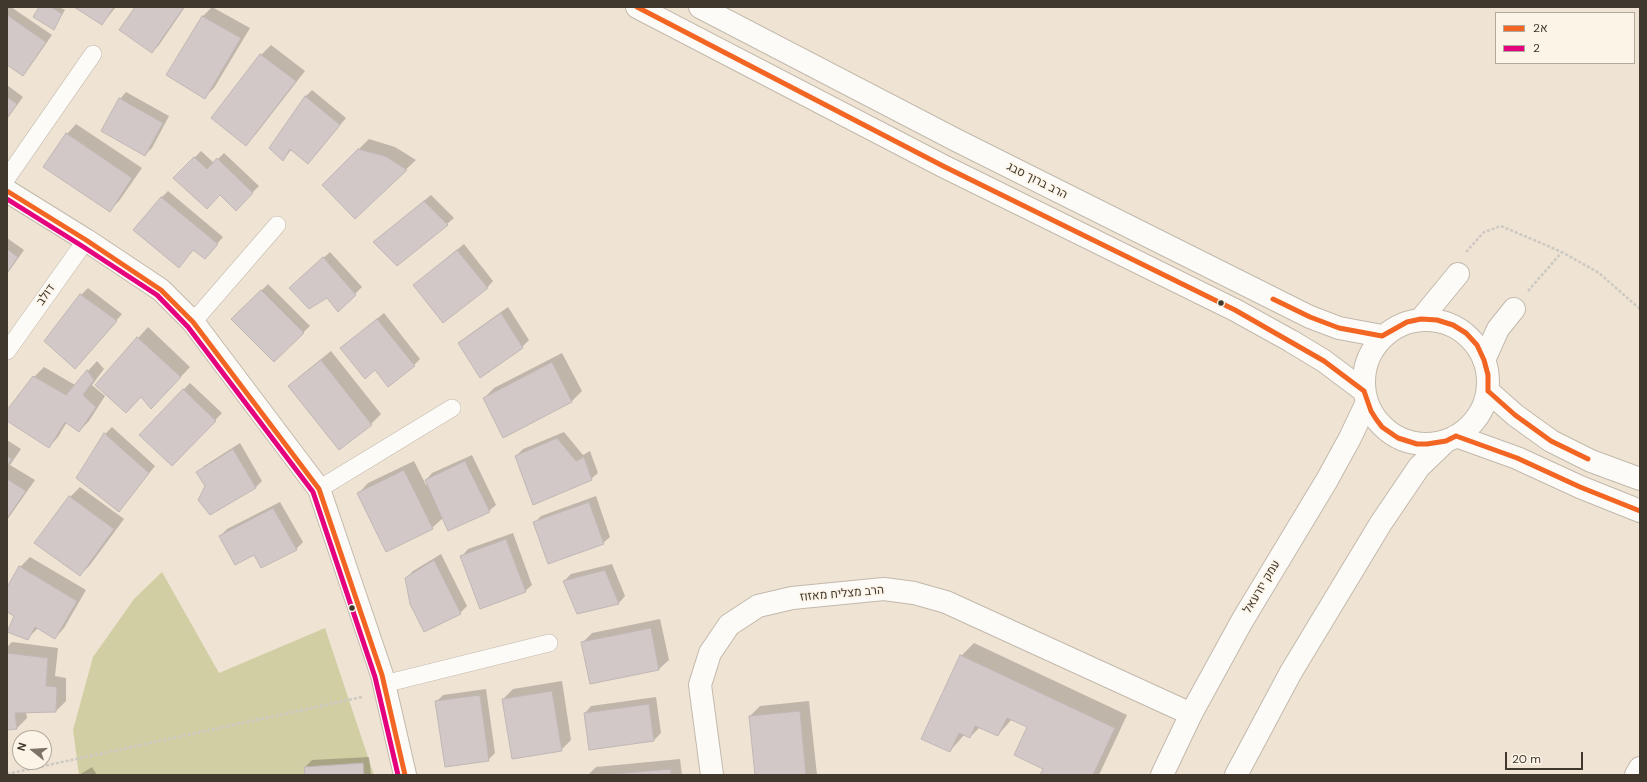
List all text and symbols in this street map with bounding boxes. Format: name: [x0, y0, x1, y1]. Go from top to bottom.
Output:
legend: [1495, 12, 1635, 64]
text: 2א: [1533, 20, 1548, 36]
text: 2: [1533, 40, 1540, 56]
street label: הרב ברוך סבג: [1004, 160, 1070, 202]
street label: דולב: [34, 282, 58, 308]
unlabelled marker: [1216, 298, 1226, 308]
street label: עמק יזרעאל: [1240, 558, 1284, 616]
street label: הרב מצליח מאזוז: [799, 583, 885, 605]
unlabelled marker: [347, 603, 357, 613]
north arrow: [12, 730, 52, 770]
text: N: [14, 741, 29, 753]
scale bar: [1507, 744, 1585, 770]
text: 20 m: [1512, 751, 1541, 767]

